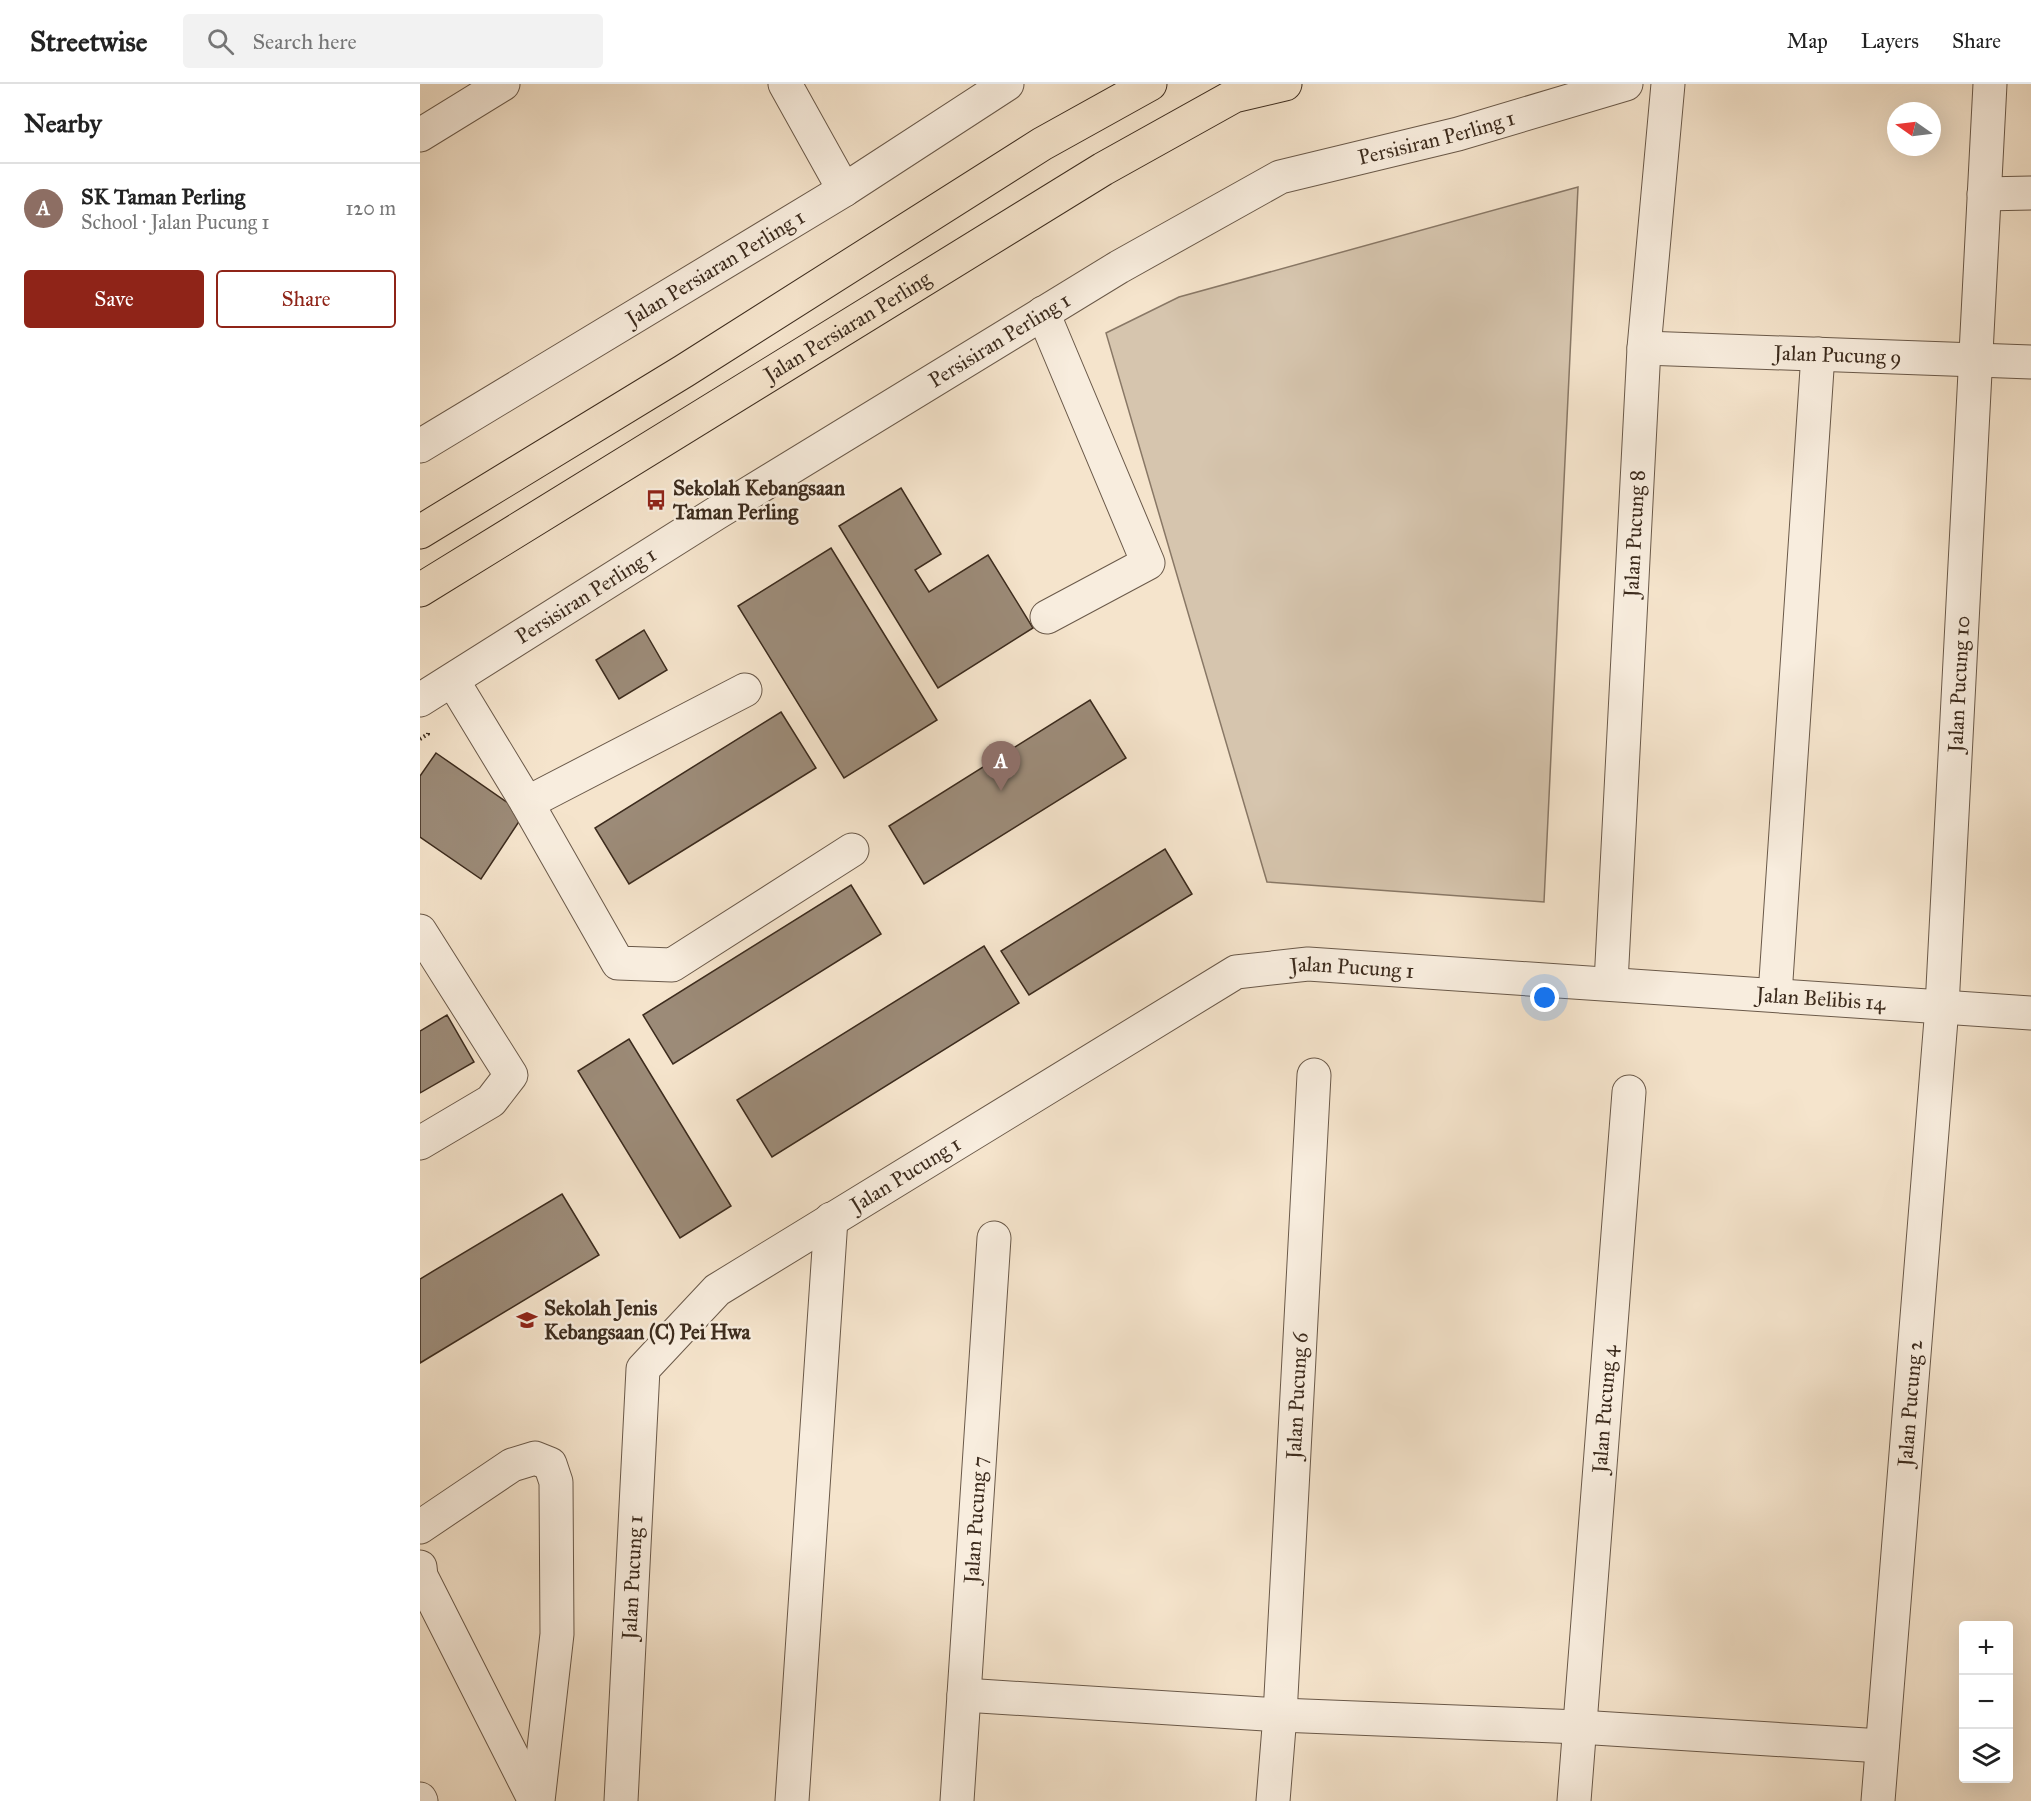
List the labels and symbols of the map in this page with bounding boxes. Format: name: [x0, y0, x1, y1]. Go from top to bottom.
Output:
north arrow: [1887, 102, 1941, 156]
street label: Persisiran Perling 1: [1355, 105, 1518, 171]
street label: Jalan Persiaran Perling 1: [620, 204, 809, 333]
street label: Jalan Persiaran Perling: [757, 265, 936, 389]
street label: Persisiran Perling 1: [924, 287, 1075, 393]
street label: Jalan Pucung 9: [1772, 340, 1902, 370]
street label: Jalan Pucung 8: [1618, 469, 1651, 600]
place label: Sekolah Kebangsaan Taman Perling: [672, 475, 846, 525]
bus stop icon: Sekolah Kebangsaan Taman Perling: [644, 488, 668, 512]
street label: Persisiran Perling 1: [511, 541, 661, 649]
street label: Jalan Pucung 10: [1942, 615, 1975, 755]
pin: A: [982, 742, 1020, 791]
street label: Jalan Pucung 1: [1286, 951, 1415, 984]
street label: Jalan Belibis 14: [1753, 981, 1888, 1016]
your location: [1530, 983, 1559, 1012]
street label: Jalan Pucung 1: [844, 1131, 966, 1219]
place label: Sekolah Jenis Kebangsaan (C) Pei Hwa: [544, 1295, 751, 1345]
school or university icon: Sekolah Jenis Kebangsaan (C) Pei Hwa: [515, 1308, 539, 1332]
street label: Jalan Pucung 6: [1281, 1330, 1313, 1462]
street label: Jalan Pucung 2: [1892, 1338, 1928, 1469]
street label: Jalan Pucung 4: [1586, 1343, 1622, 1476]
street label: Jalan Pucung 7: [958, 1455, 993, 1586]
street label: Jalan Pucung 1: [616, 1514, 649, 1642]

